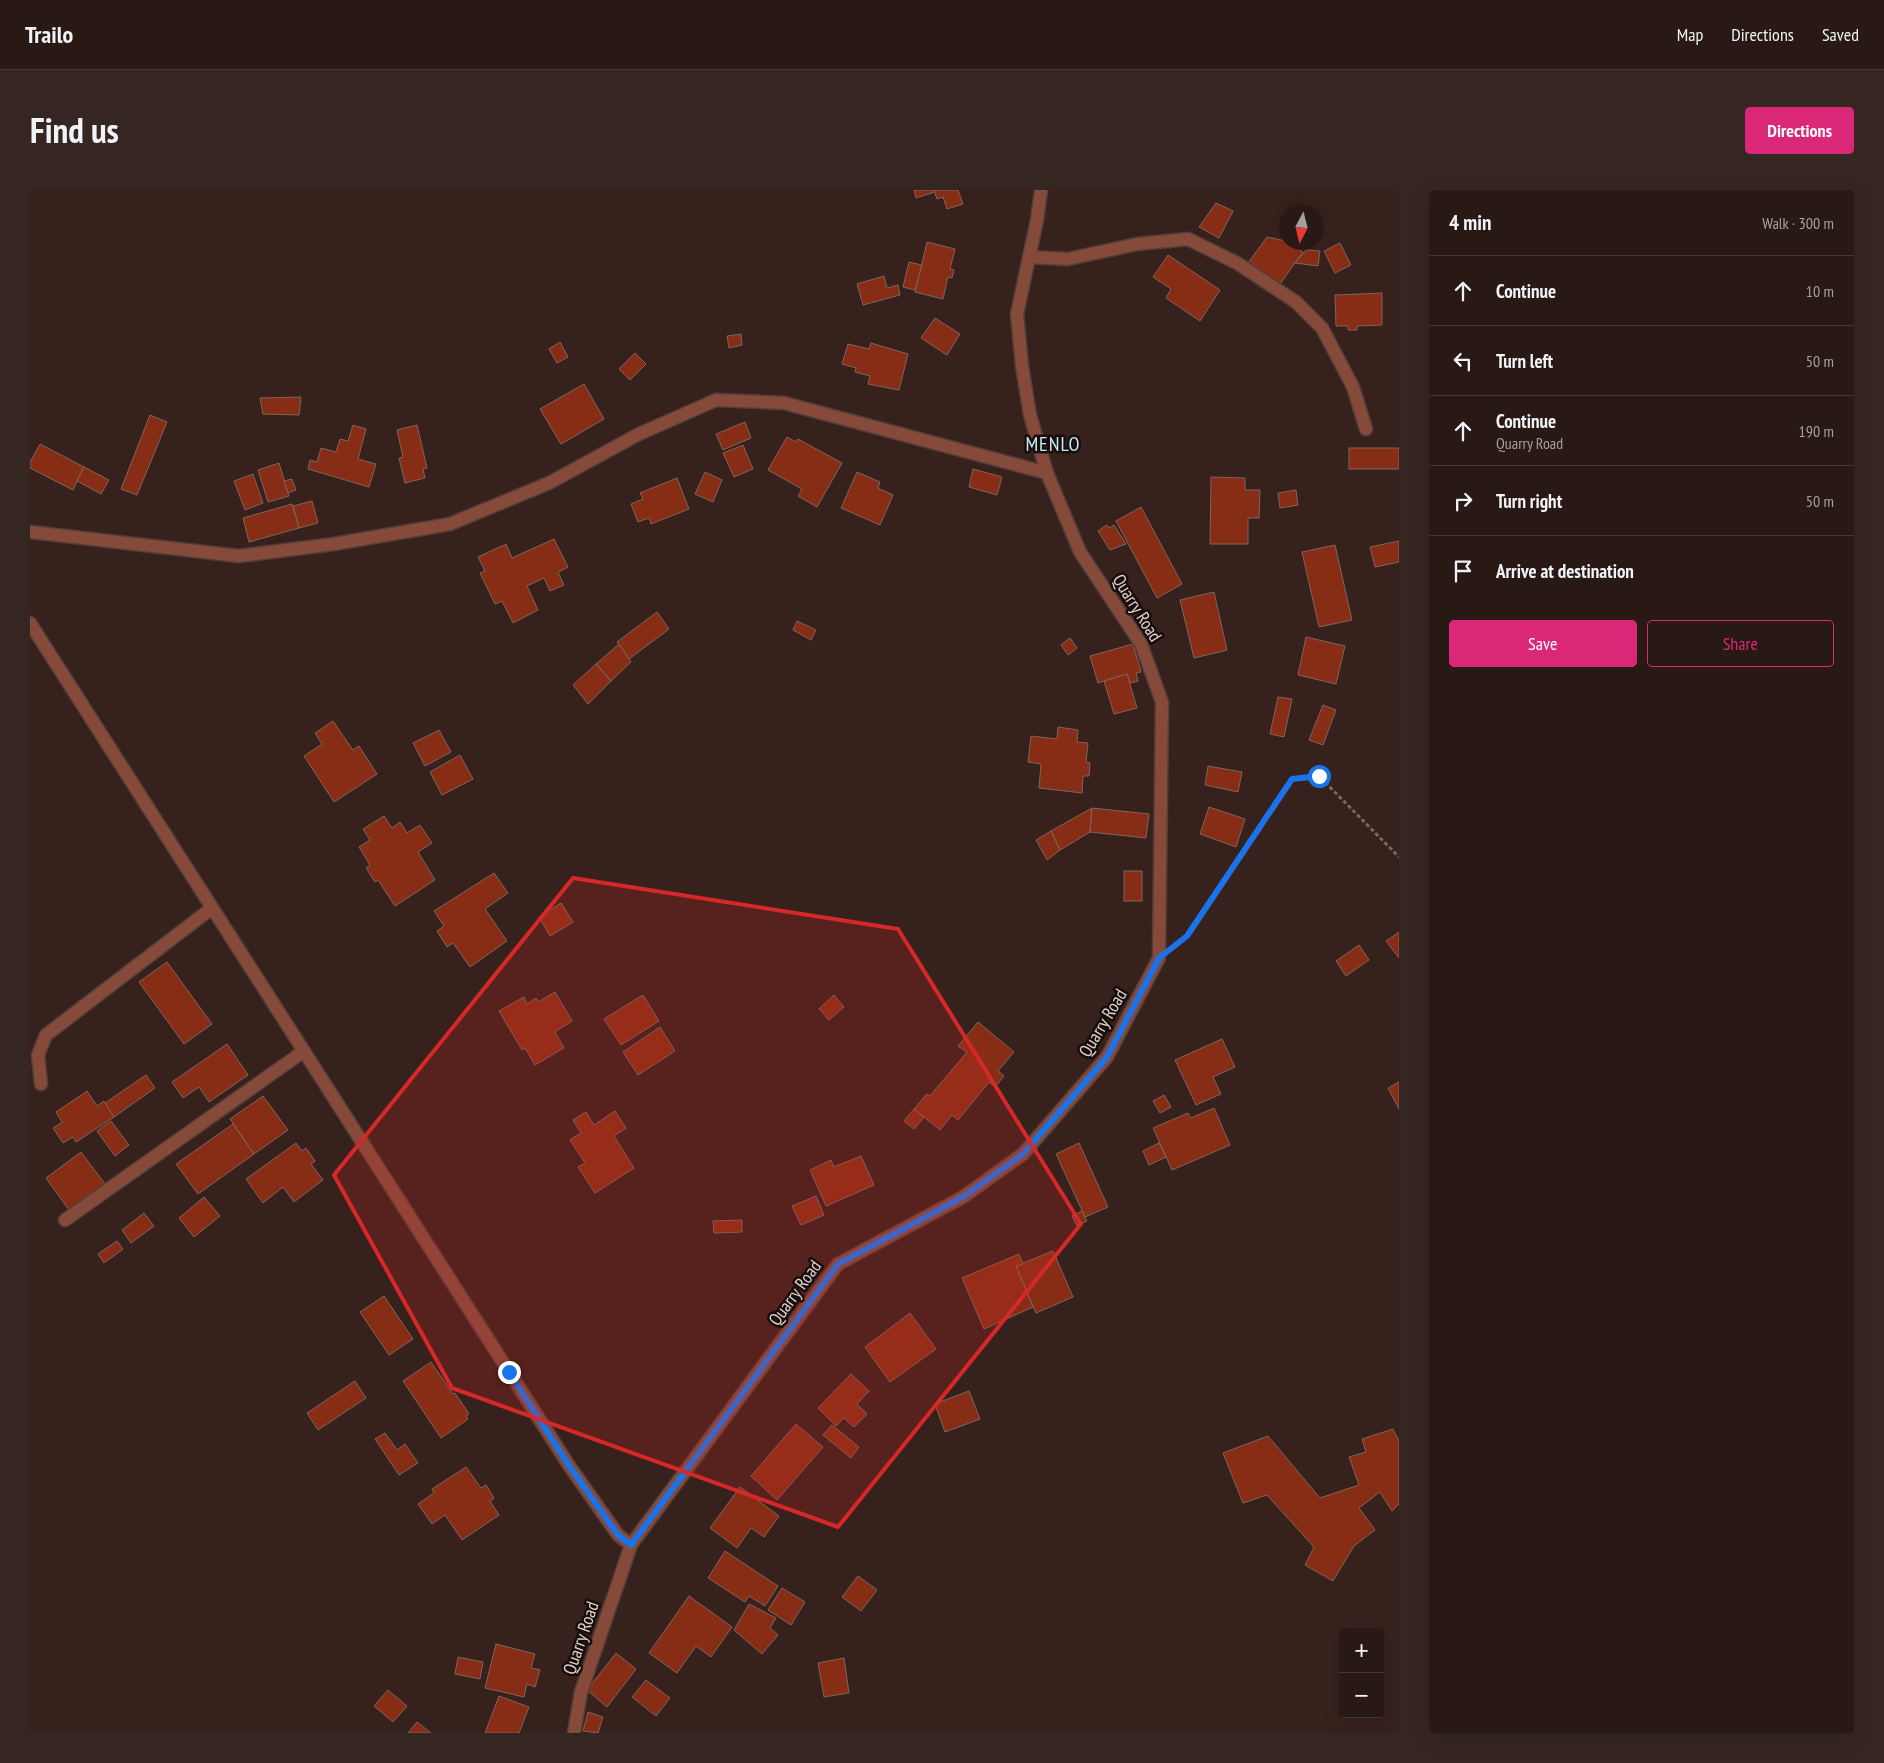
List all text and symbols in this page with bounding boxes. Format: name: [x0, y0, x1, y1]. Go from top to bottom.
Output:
text: Trailo: [25, 19, 73, 50]
text: Map: [1677, 23, 1703, 46]
text: Directions: [1731, 23, 1794, 46]
text: Saved: [1822, 23, 1859, 46]
text: Find us: [30, 107, 119, 153]
button: Directions: [1745, 107, 1854, 154]
north arrow: [1279, 205, 1324, 250]
text: 4 min: [1449, 209, 1491, 236]
text: Walk · 300 m: [1762, 213, 1834, 233]
icon: ahead: [1449, 277, 1477, 305]
text: Continue: [1496, 279, 1556, 303]
text: 10 m: [1806, 281, 1834, 301]
icon: left: [1449, 347, 1477, 375]
text: Turn left: [1496, 349, 1553, 373]
text: 50 m: [1806, 351, 1834, 371]
text: Continue: [1496, 409, 1556, 433]
icon: ahead: [1449, 417, 1477, 445]
text: 190 m: [1799, 421, 1834, 441]
district label: MENLO: [1025, 431, 1081, 457]
text: Quarry Road: [1496, 433, 1563, 453]
icon: right: [1449, 487, 1477, 515]
text: Turn right: [1496, 489, 1562, 513]
text: 50 m: [1806, 491, 1834, 511]
icon: arrive: [1449, 557, 1477, 585]
text: Arrive at destination: [1496, 559, 1634, 583]
street label: Quarry Road: [1108, 570, 1167, 646]
button: Save: [1449, 620, 1637, 667]
button: Share: [1647, 620, 1834, 667]
route start: [1308, 765, 1331, 788]
street label: Quarry Road: [1073, 984, 1132, 1061]
street label: Quarry Road: [763, 1255, 826, 1330]
route end: [498, 1361, 521, 1384]
street label: Quarry Road: [557, 1598, 604, 1677]
map controls: [1339, 1628, 1384, 1718]
button: +: [1339, 1628, 1384, 1673]
button: −: [1339, 1673, 1384, 1718]

